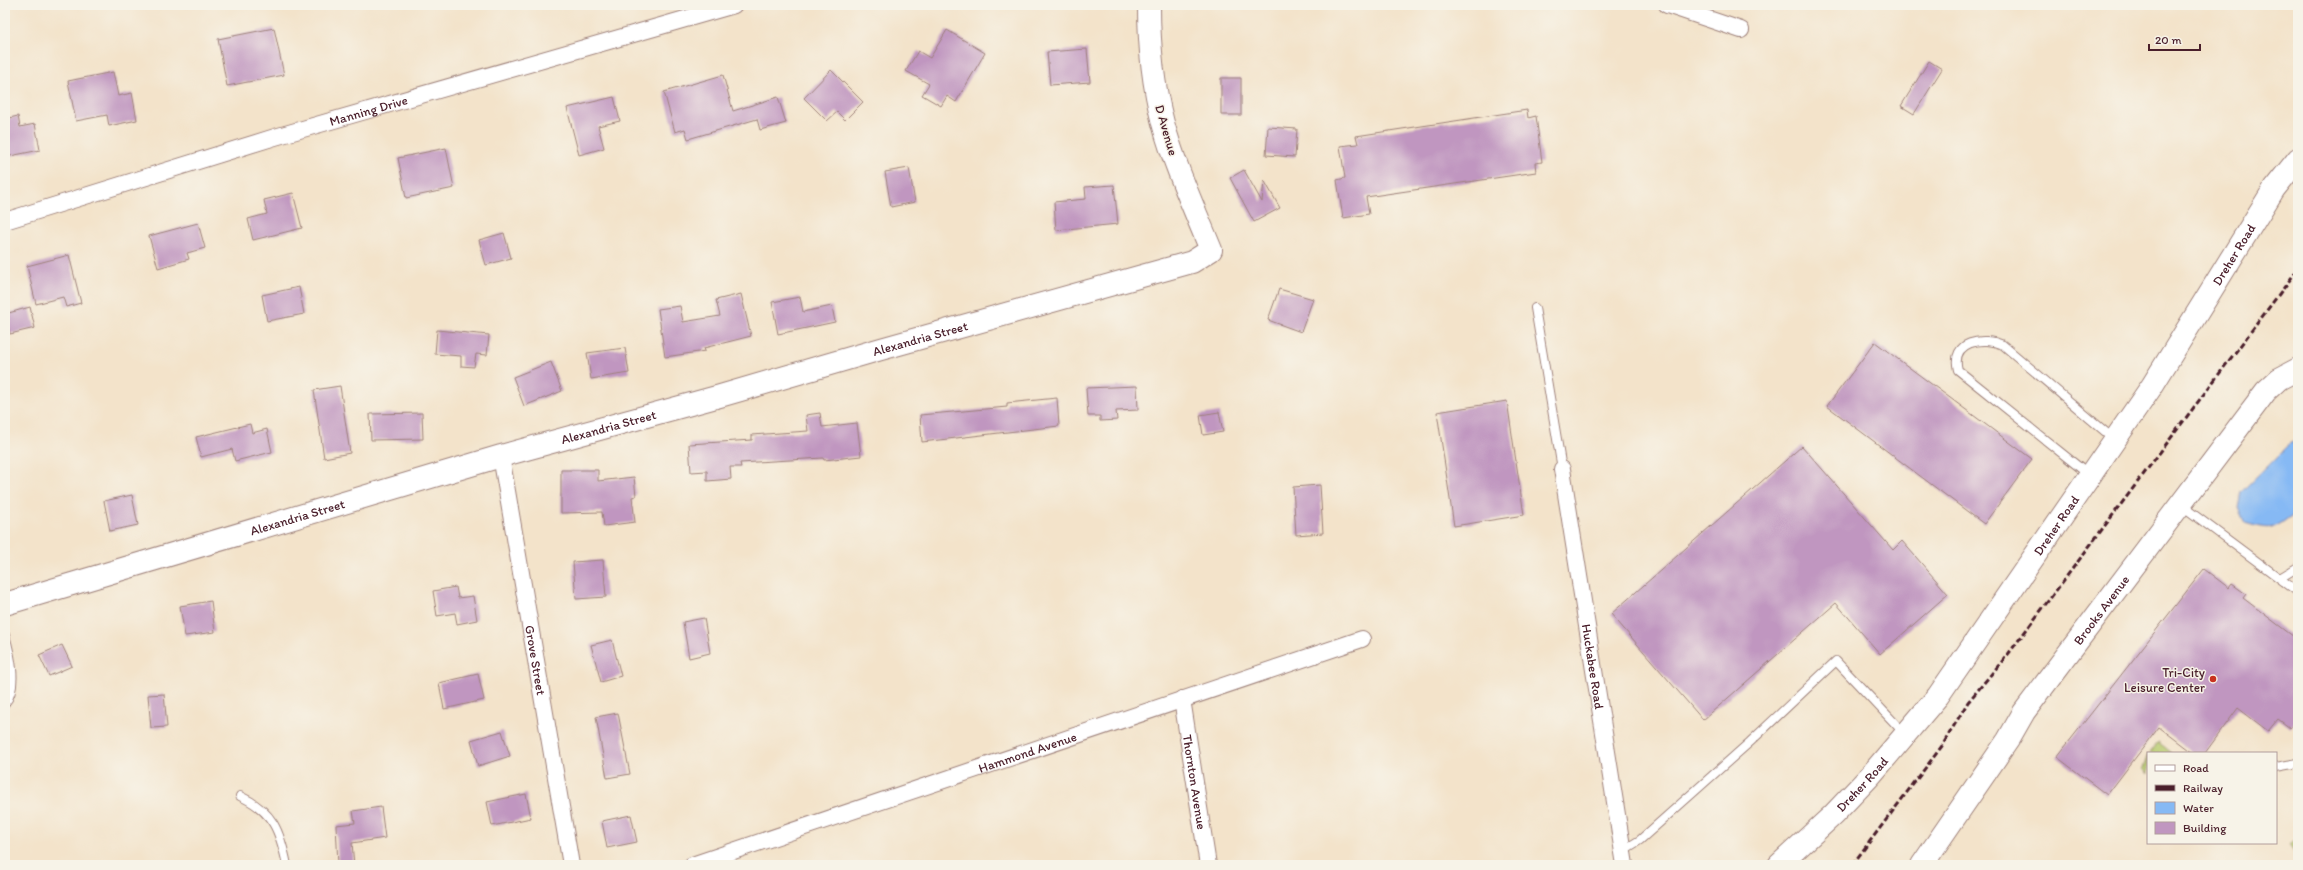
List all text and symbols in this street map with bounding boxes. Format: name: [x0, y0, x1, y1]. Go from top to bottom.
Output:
scale bar: [2149, 26, 2200, 52]
text: 20 m: [2155, 33, 2182, 47]
street label: Manning Drive: [328, 92, 409, 129]
street label: D Avenue: [1152, 103, 1181, 157]
street label: Dreher Road: [2209, 221, 2259, 288]
street label: Alexandria Street: [871, 318, 970, 359]
street label: Alexandria Street: [559, 407, 658, 447]
street label: Dreher Road: [2031, 493, 2082, 558]
street label: Alexandria Street: [248, 496, 347, 538]
street label: Brooks Avenue: [2070, 572, 2132, 648]
street label: Huckabee Road: [1579, 623, 1607, 710]
street label: Grove Street: [522, 624, 549, 696]
place label: Tri-City Leisure Center: [2124, 665, 2205, 695]
marker: Tri-City Leisure Center: [2208, 674, 2218, 684]
street label: Hammond Avenue: [977, 729, 1079, 776]
street label: Thornton Avenue: [1180, 733, 1209, 831]
legend: [2147, 752, 2277, 844]
street label: Dreher Road: [1833, 754, 1891, 815]
text: Road: [2183, 761, 2209, 775]
text: Railway: [2183, 781, 2223, 795]
text: Water: [2183, 801, 2214, 815]
text: Building: [2183, 821, 2227, 835]

